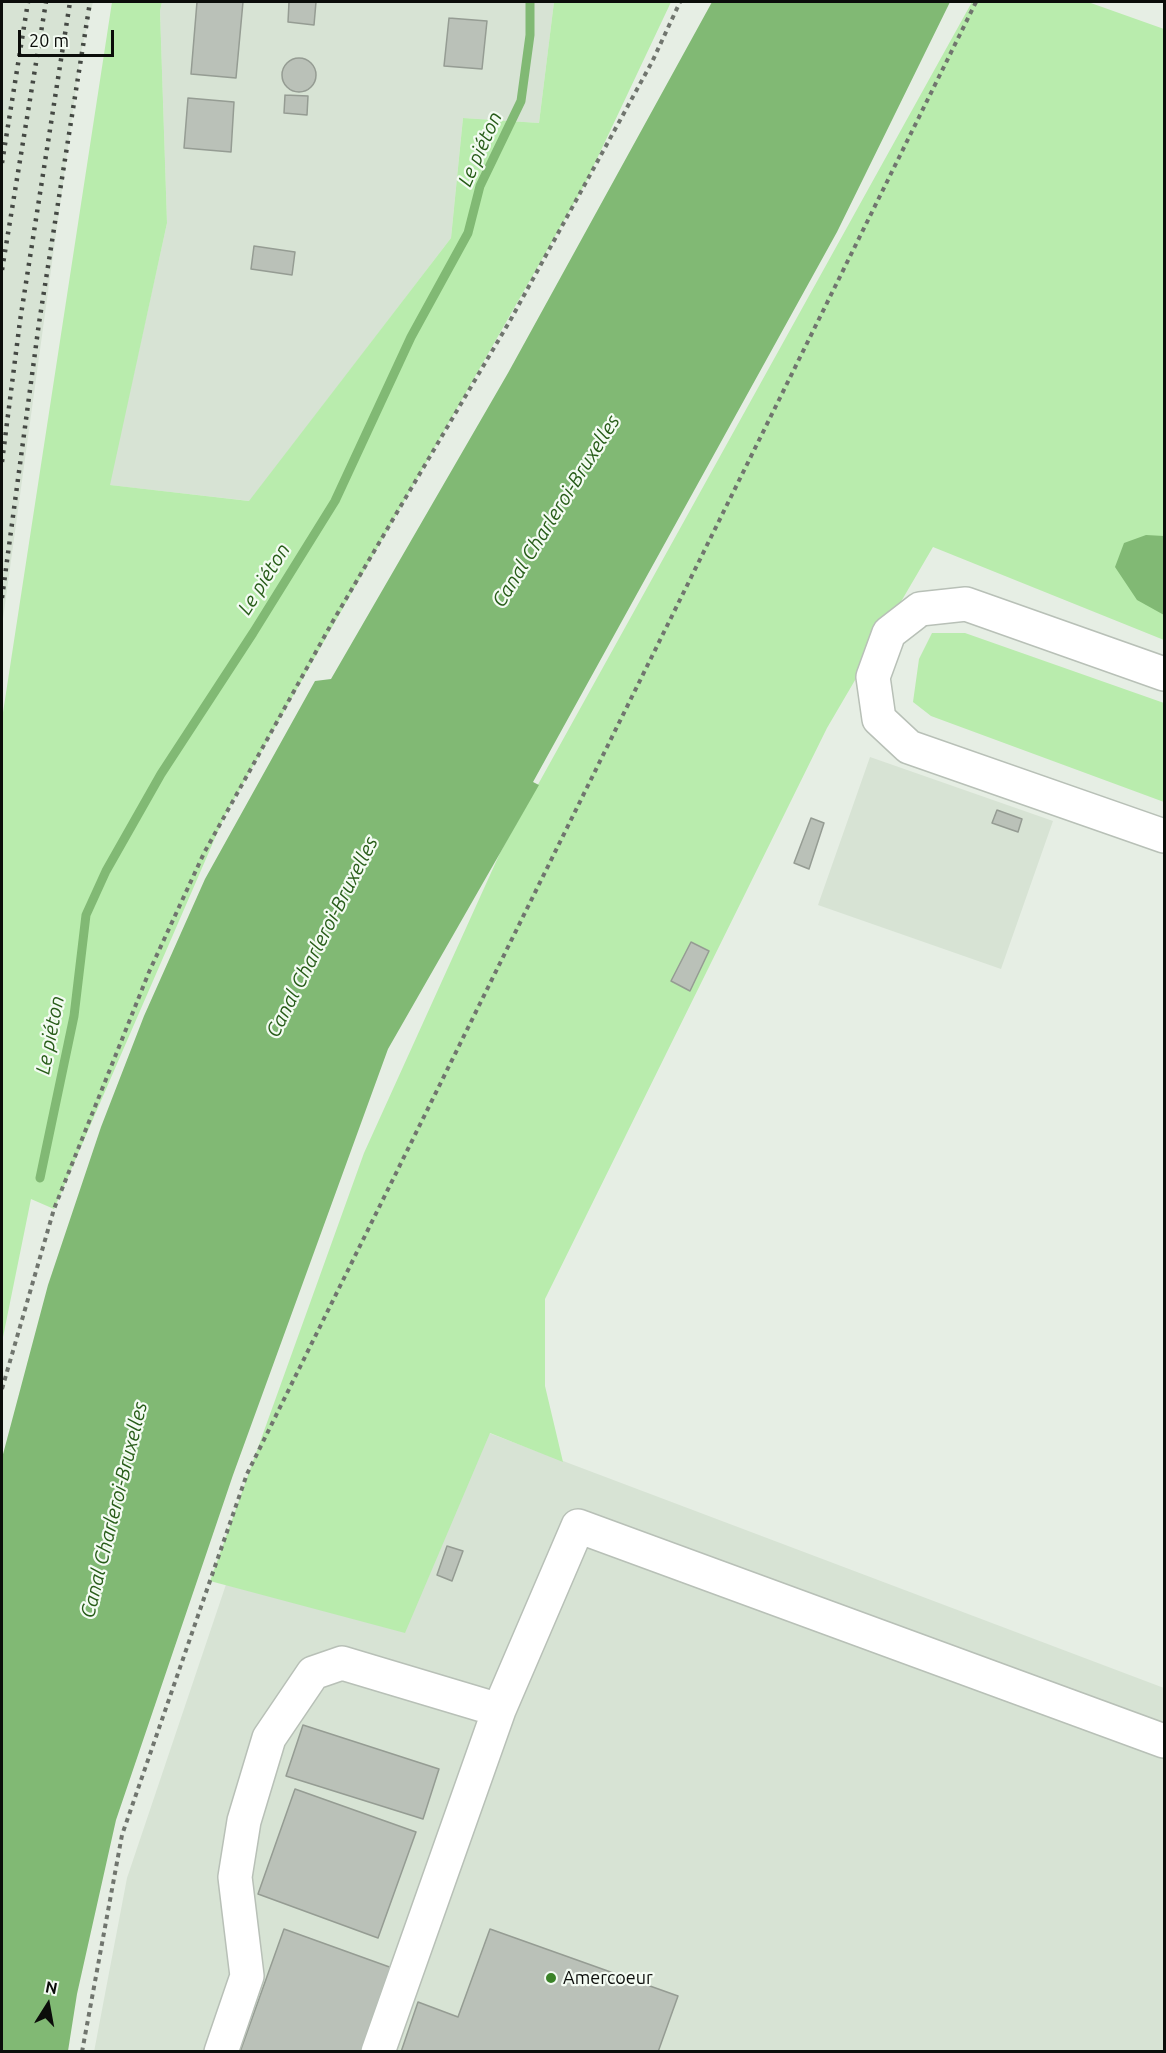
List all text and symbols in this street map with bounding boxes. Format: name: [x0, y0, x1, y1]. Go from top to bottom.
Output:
scale bar: [21, 18, 117, 56]
text: 20 m: [29, 30, 69, 50]
water label: Le piéton: [453, 108, 507, 190]
water label: Canal Charleroi-Bruxelles: [487, 410, 625, 612]
water label: Le piéton: [233, 539, 295, 619]
water label: Canal Charleroi-Bruxelles: [261, 833, 383, 1041]
water label: Le piéton: [31, 994, 69, 1076]
water label: Canal Charleroi-Bruxelles: [75, 1399, 153, 1621]
place label: Amercoeur: [563, 1967, 653, 1989]
marker: Amercoeur: [544, 1971, 558, 1985]
north arrow: [18, 1975, 78, 2035]
text: N: [44, 1977, 59, 1997]

